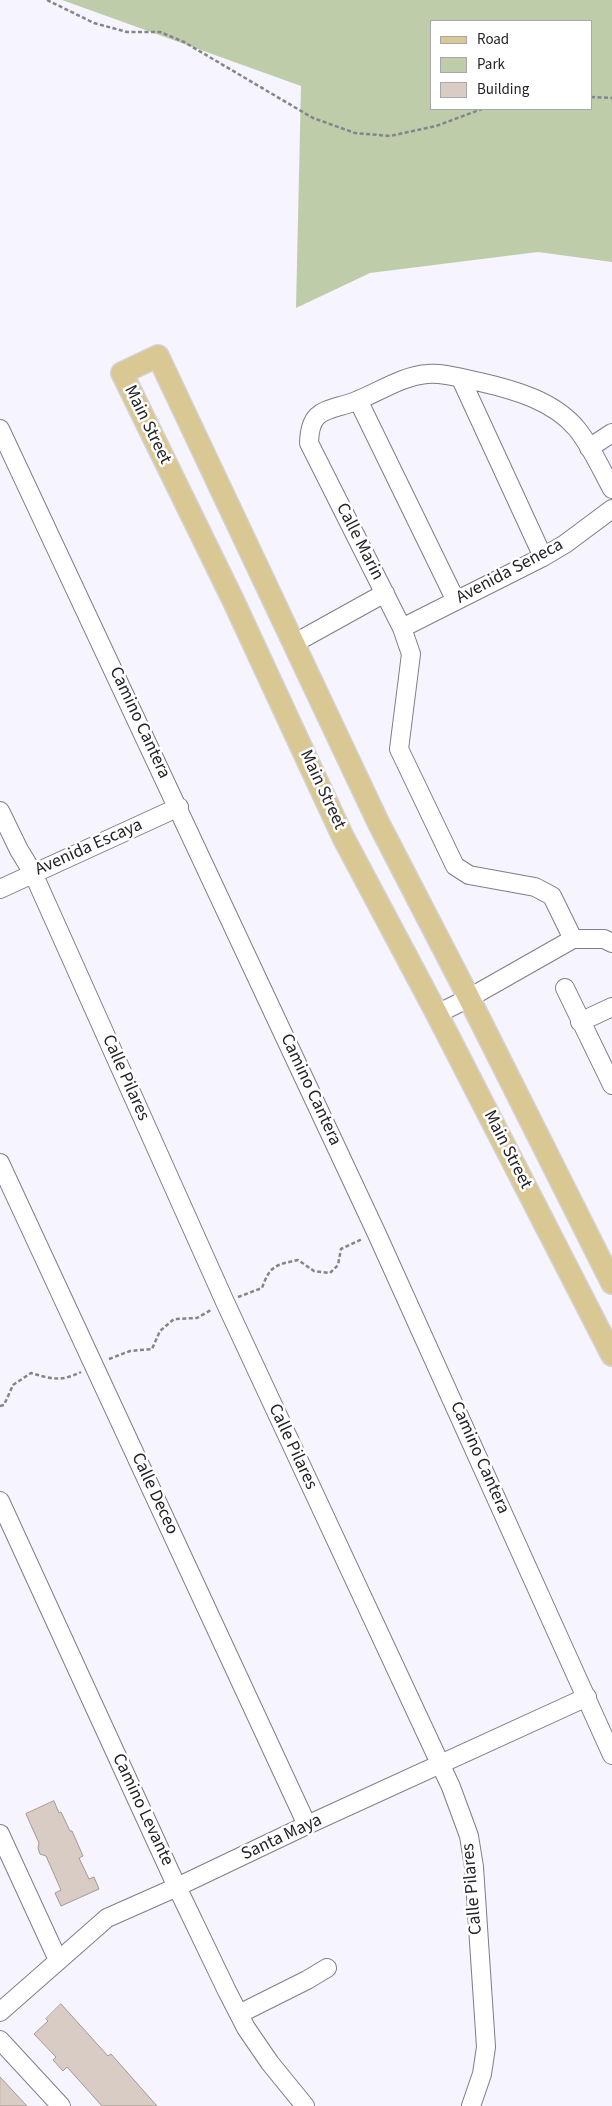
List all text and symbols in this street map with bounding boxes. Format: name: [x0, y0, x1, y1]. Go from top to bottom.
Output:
legend: [430, 20, 592, 110]
text: Road: [477, 29, 509, 50]
text: Park: [477, 54, 505, 75]
text: Building: [477, 79, 529, 100]
street label: Main Street: [119, 382, 175, 468]
street label: Calle Marin: [330, 500, 388, 584]
street label: Avenida Seneca: [453, 535, 567, 609]
street label: Camino Cantera: [104, 664, 174, 782]
street label: Main Street: [294, 747, 350, 833]
street label: Avenida Escaya: [32, 815, 146, 881]
street label: Camino Cantera: [275, 1031, 345, 1149]
street label: Calle Pilares: [96, 1032, 154, 1124]
street label: Main Street: [478, 1107, 536, 1193]
street label: Camino Cantera: [445, 1398, 513, 1518]
street label: Calle Pilares: [263, 1401, 321, 1493]
street label: Calle Deceo: [126, 1450, 182, 1538]
street label: Camino Levante: [107, 1751, 177, 1869]
street label: Santa Maya: [238, 1810, 326, 1866]
street label: Calle Pilares: [458, 1842, 488, 1936]

